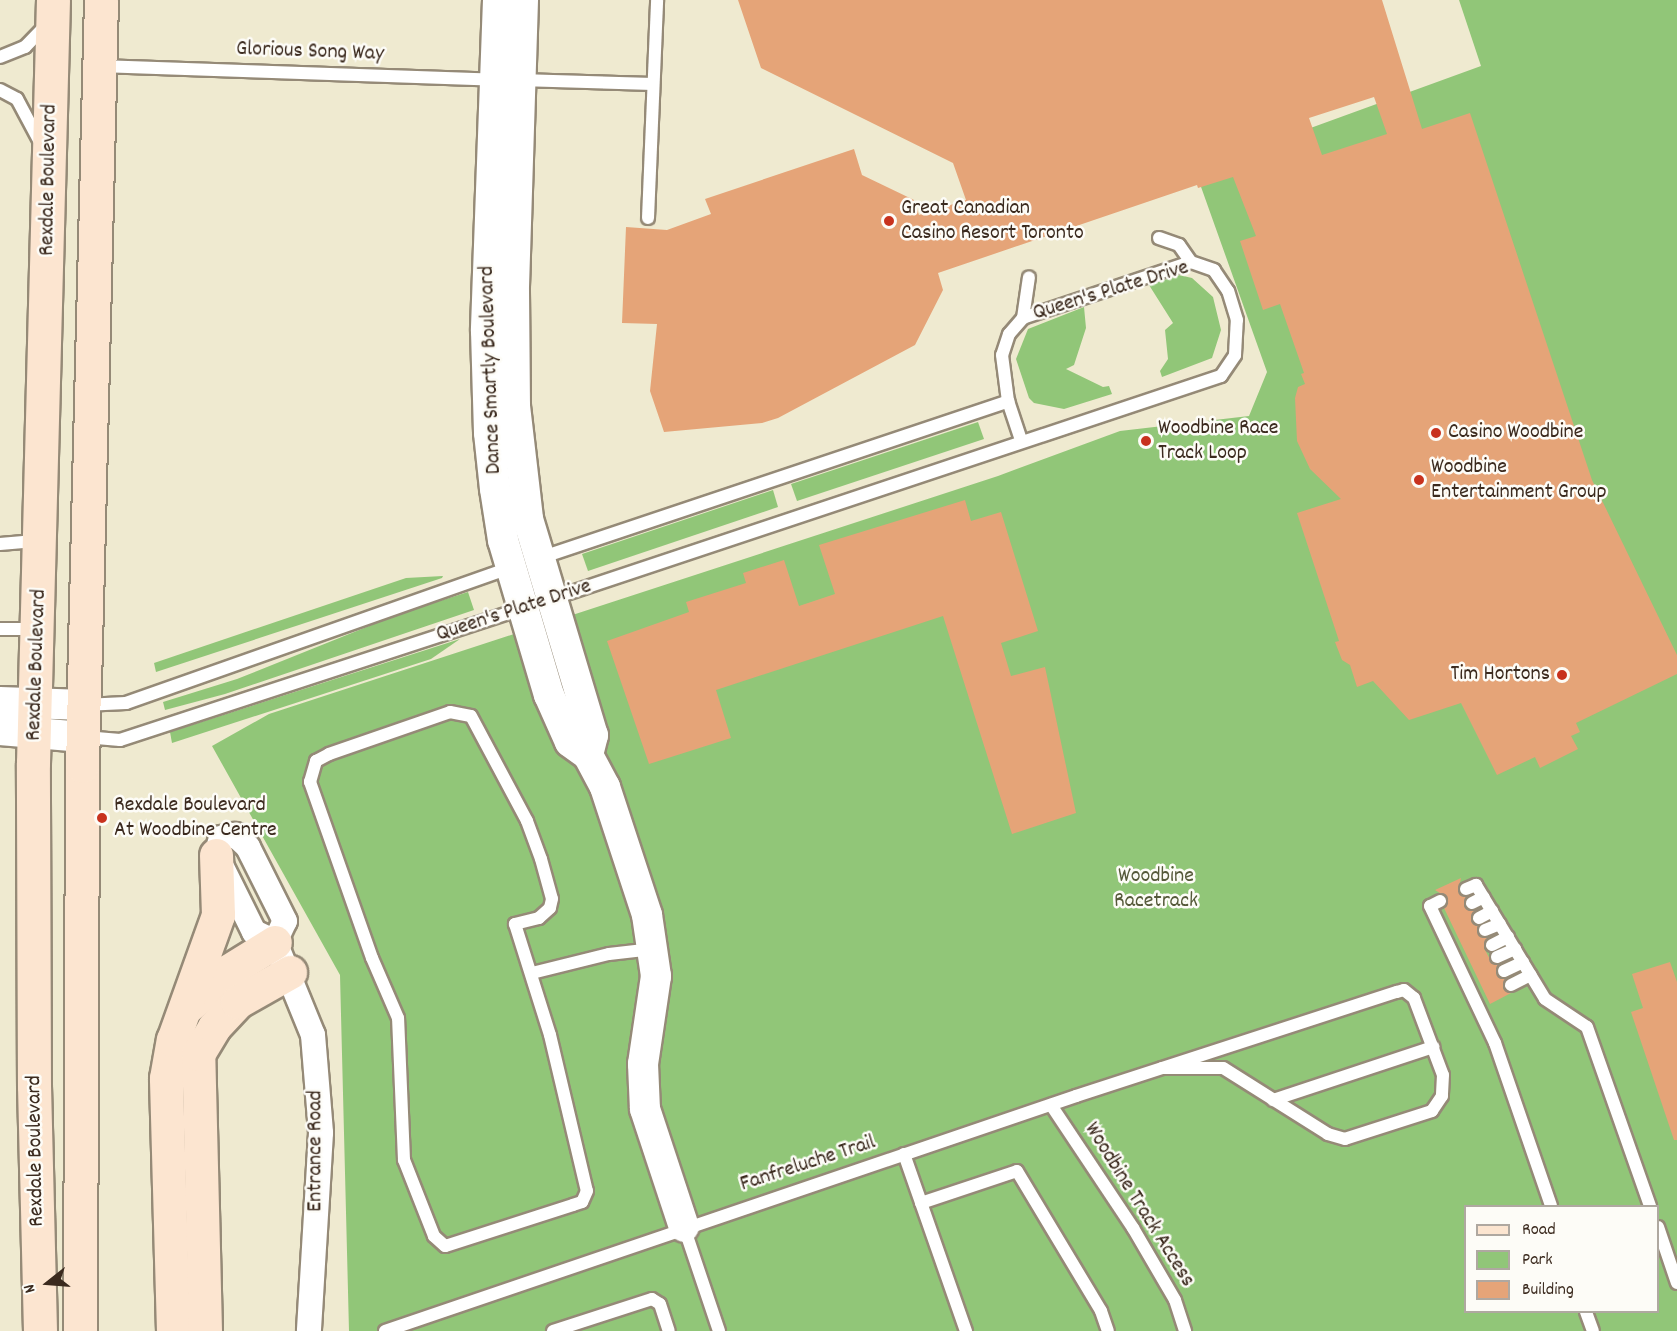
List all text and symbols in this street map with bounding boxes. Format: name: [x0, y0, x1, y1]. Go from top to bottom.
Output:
street label: Glorious Song Way: [236, 36, 384, 68]
street label: Rexdale Boulevard: [34, 104, 64, 256]
place label: Great Canadian Casino Resort Toronto: [901, 195, 1084, 246]
marker: Great Canadian Casino Resort Toronto: [882, 214, 896, 228]
street label: Queen's Plate Drive: [1030, 255, 1192, 327]
street label: Dance Smartly Boulevard: [474, 265, 508, 475]
place label: Woodbine Race Track Loop: [1158, 415, 1279, 466]
place label: Casino Woodbine: [1448, 420, 1583, 446]
marker: Casino Woodbine: [1429, 426, 1443, 440]
marker: Woodbine Race Track Loop: [1139, 434, 1153, 448]
place label: Woodbine Entertainment Group: [1431, 454, 1607, 506]
marker: Woodbine Entertainment Group: [1412, 473, 1426, 487]
street label: Queen's Plate Drive: [433, 574, 595, 648]
street label: Rexdale Boulevard: [21, 589, 53, 741]
place label: Tim Hortons: [1450, 662, 1550, 688]
marker: Tim Hortons: [1555, 668, 1569, 682]
place label: Rexdale Boulevard At Woodbine Centre: [114, 792, 277, 843]
marker: Rexdale Boulevard At Woodbine Centre: [95, 811, 109, 825]
park label: Woodbine Racetrack: [1114, 863, 1198, 914]
street label: Rexdale Boulevard: [21, 1075, 51, 1227]
street label: Entrance Road: [303, 1090, 329, 1212]
street label: Woodbine Track Access: [1078, 1118, 1200, 1292]
street label: Fanfreluche Trail: [737, 1130, 879, 1198]
legend: [1464, 1205, 1659, 1313]
text: Road: [1522, 1218, 1556, 1243]
text: Park: [1522, 1248, 1553, 1273]
north arrow: [18, 1253, 78, 1313]
text: Building: [1522, 1278, 1574, 1303]
text: N: [18, 1281, 42, 1296]

